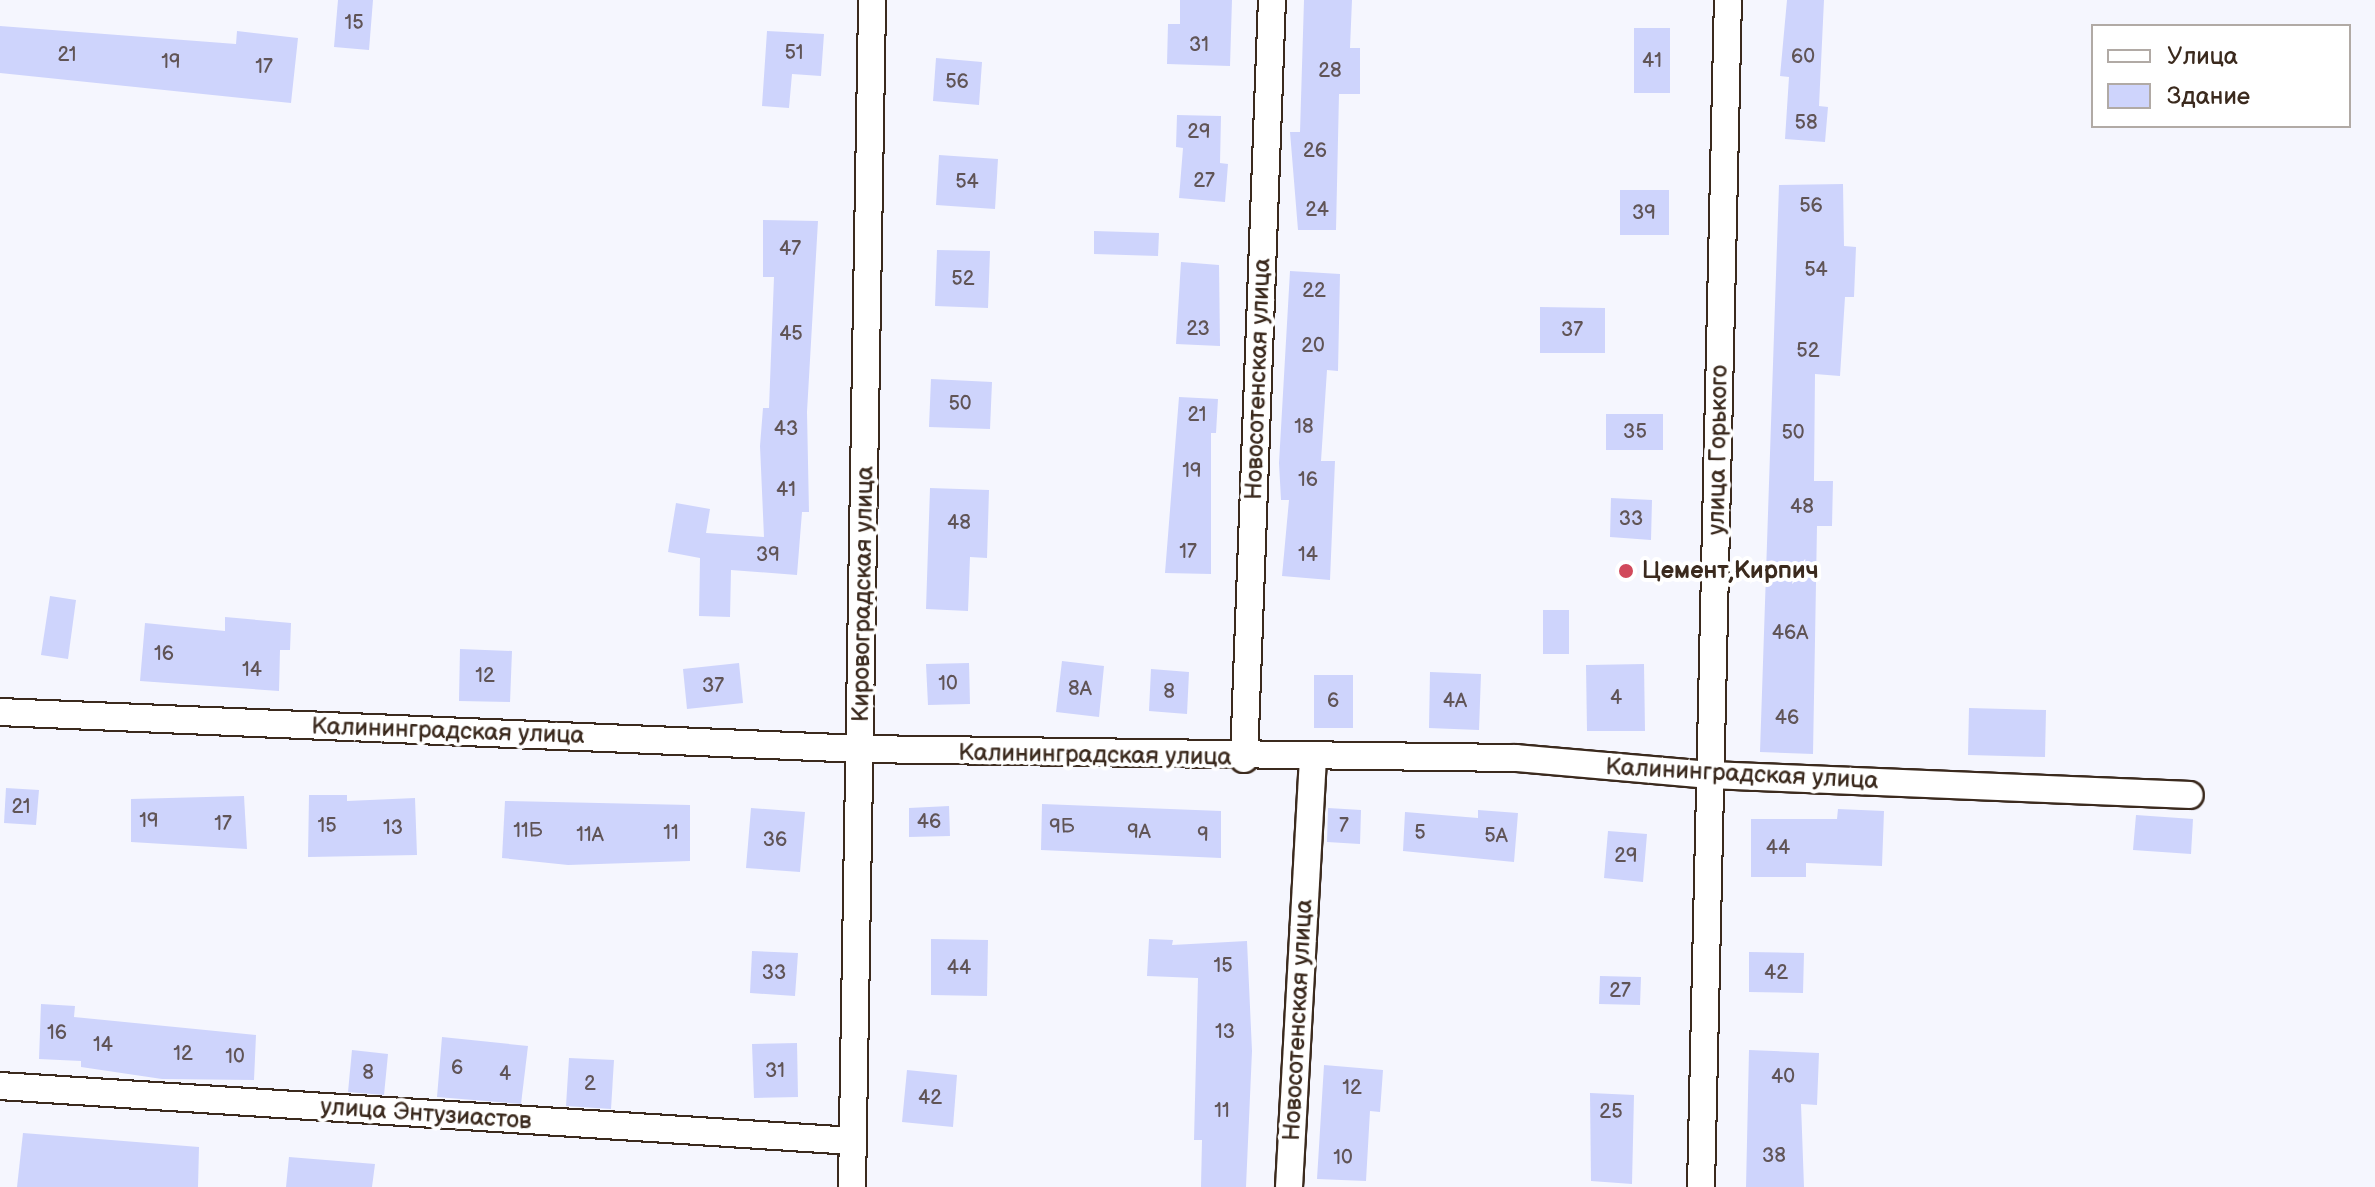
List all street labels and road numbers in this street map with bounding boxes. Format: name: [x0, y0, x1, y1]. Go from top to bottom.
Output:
street label: Новосотенская улица: [1239, 258, 1277, 500]
street label: улица Горького: [1702, 365, 1734, 535]
street label: Кировоградская улица: [846, 466, 880, 722]
street label: Калининградская улица: [311, 712, 585, 750]
street label: Калининградская улица: [958, 738, 1232, 772]
street label: Калининградская улица: [1605, 752, 1879, 796]
street label: Новосотенская улица: [1277, 898, 1319, 1142]
street label: улица Энтузиастов: [319, 1092, 533, 1136]

